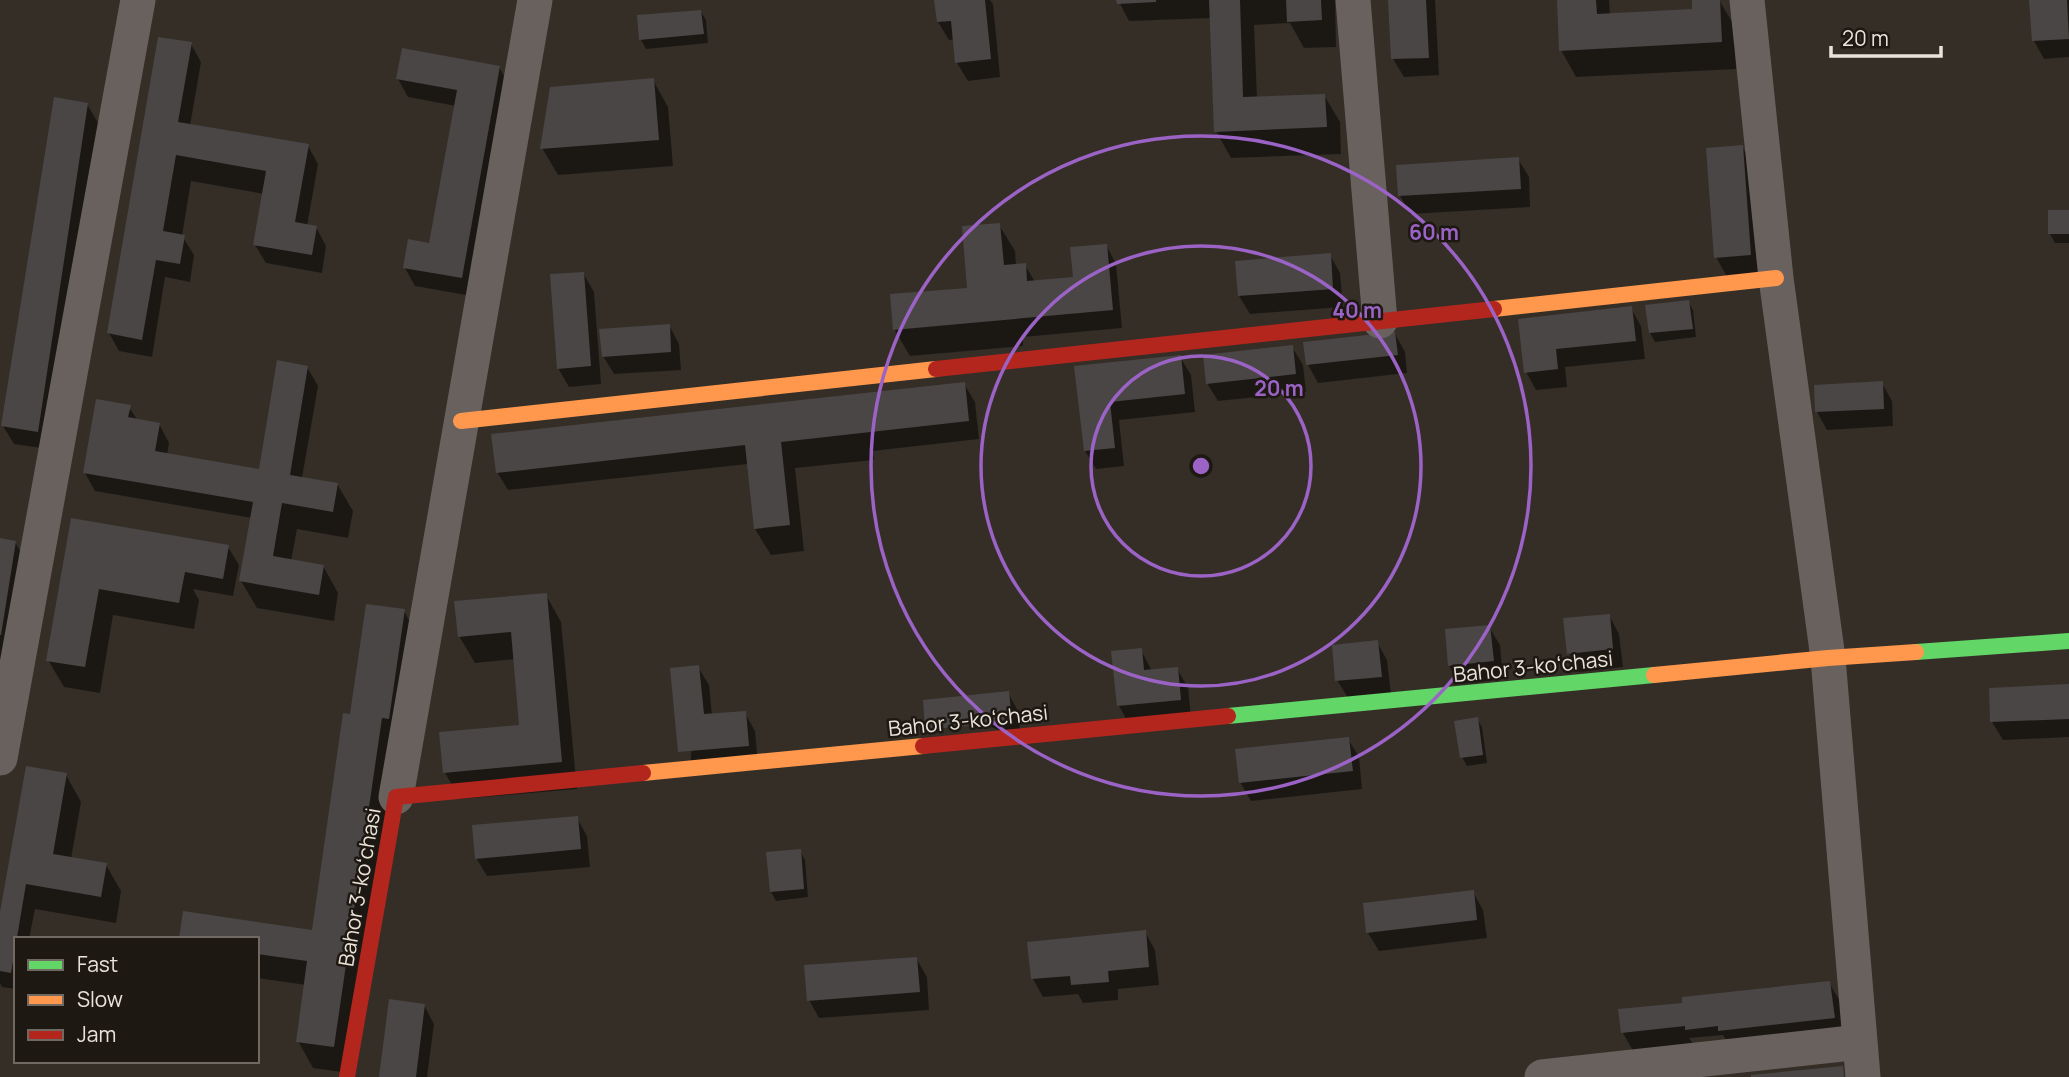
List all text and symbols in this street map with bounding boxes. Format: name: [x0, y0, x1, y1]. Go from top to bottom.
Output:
scale bar: [1831, 14, 1941, 58]
text: 20 m: [1842, 24, 1889, 52]
text: 60 m: [1409, 218, 1459, 246]
text: 40 m: [1332, 296, 1382, 324]
text: 20 m: [1254, 374, 1304, 402]
centre of rings: [1189, 454, 1213, 478]
street label: Bahor 3-koʻchasi: [1452, 644, 1614, 688]
street label: Bahor 3-koʻchasi: [887, 698, 1049, 742]
street label: Bahor 3-koʻchasi: [331, 805, 387, 969]
legend: [14, 937, 259, 1063]
text: Fast: [77, 950, 118, 978]
text: Slow: [77, 985, 123, 1013]
text: Jam: [77, 1020, 116, 1048]

